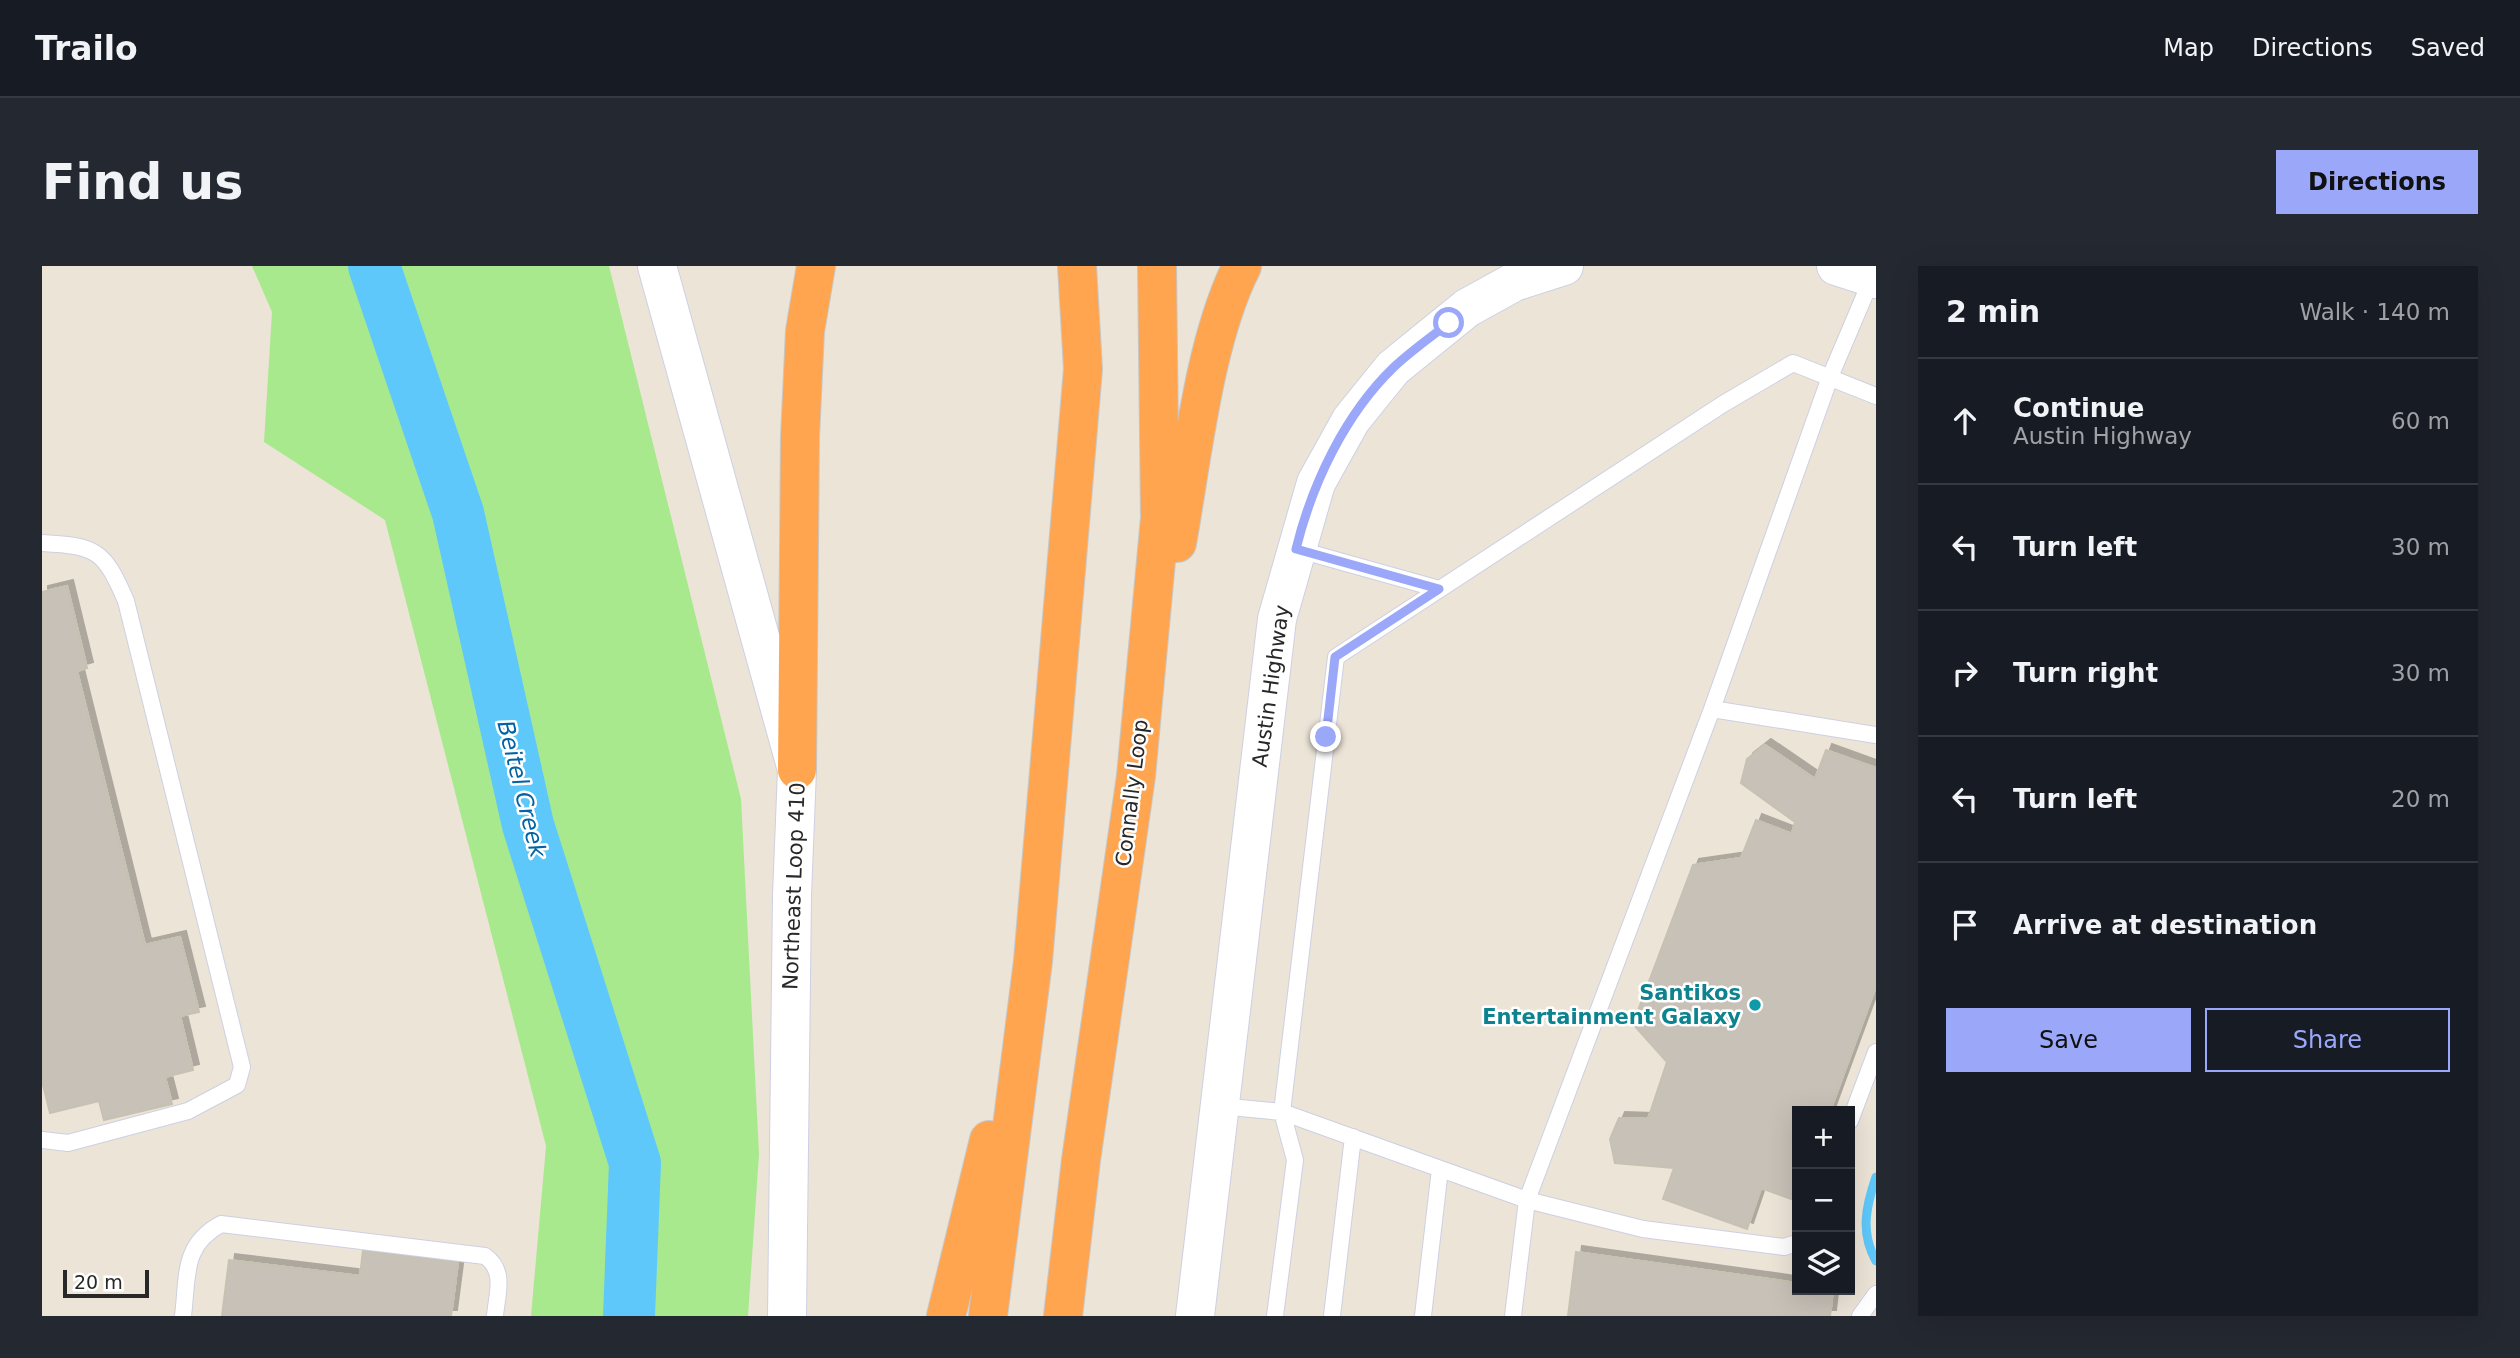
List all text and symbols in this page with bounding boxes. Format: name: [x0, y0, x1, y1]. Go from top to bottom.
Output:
text: Trailo: [35, 29, 138, 68]
text: Map: [2163, 34, 2214, 62]
text: Directions: [2252, 34, 2373, 62]
text: Saved: [2411, 34, 2485, 62]
button: Directions: [2276, 150, 2478, 214]
text: Find us: [42, 154, 243, 211]
text: 2 min: [1946, 294, 2040, 329]
text: Walk · 140 m: [2299, 299, 2450, 325]
route start: [1433, 307, 1464, 338]
text: Continue: [2013, 393, 2144, 423]
icon: ahead: [1946, 402, 1984, 440]
text: 60 m: [2391, 408, 2450, 434]
text: Austin Highway: [2013, 423, 2192, 449]
icon: left: [1946, 528, 1984, 566]
text: Turn left: [2013, 532, 2137, 562]
text: 30 m: [2391, 534, 2450, 560]
street label: Austin Highway: [1248, 603, 1294, 769]
icon: right: [1946, 654, 1984, 692]
text: Turn right: [2013, 658, 2158, 688]
text: 30 m: [2391, 660, 2450, 686]
water label: Beitel Creek: [492, 718, 552, 862]
street label: Connally Loop: [1111, 718, 1153, 868]
route end: [1310, 721, 1341, 752]
icon: left: [1946, 780, 1984, 818]
street label: Northeast Loop 410: [778, 782, 810, 990]
text: Turn left: [2013, 784, 2137, 814]
text: 20 m: [2391, 786, 2450, 812]
icon: arrive: [1946, 906, 1984, 944]
text: Arrive at destination: [2013, 910, 2317, 940]
place label: Santikos Entertainment Galaxy: [1482, 981, 1741, 1029]
marker: Santikos Entertainment Galaxy: [1747, 997, 1763, 1013]
button: Save: [1946, 1008, 2191, 1072]
button: Share: [2205, 1008, 2450, 1072]
map controls: [1792, 1106, 1855, 1295]
button: +: [1792, 1106, 1855, 1169]
button: −: [1792, 1169, 1855, 1232]
button: layers: [1792, 1232, 1855, 1295]
scale bar: [63, 1267, 149, 1299]
text: 20 m: [74, 1271, 123, 1293]

